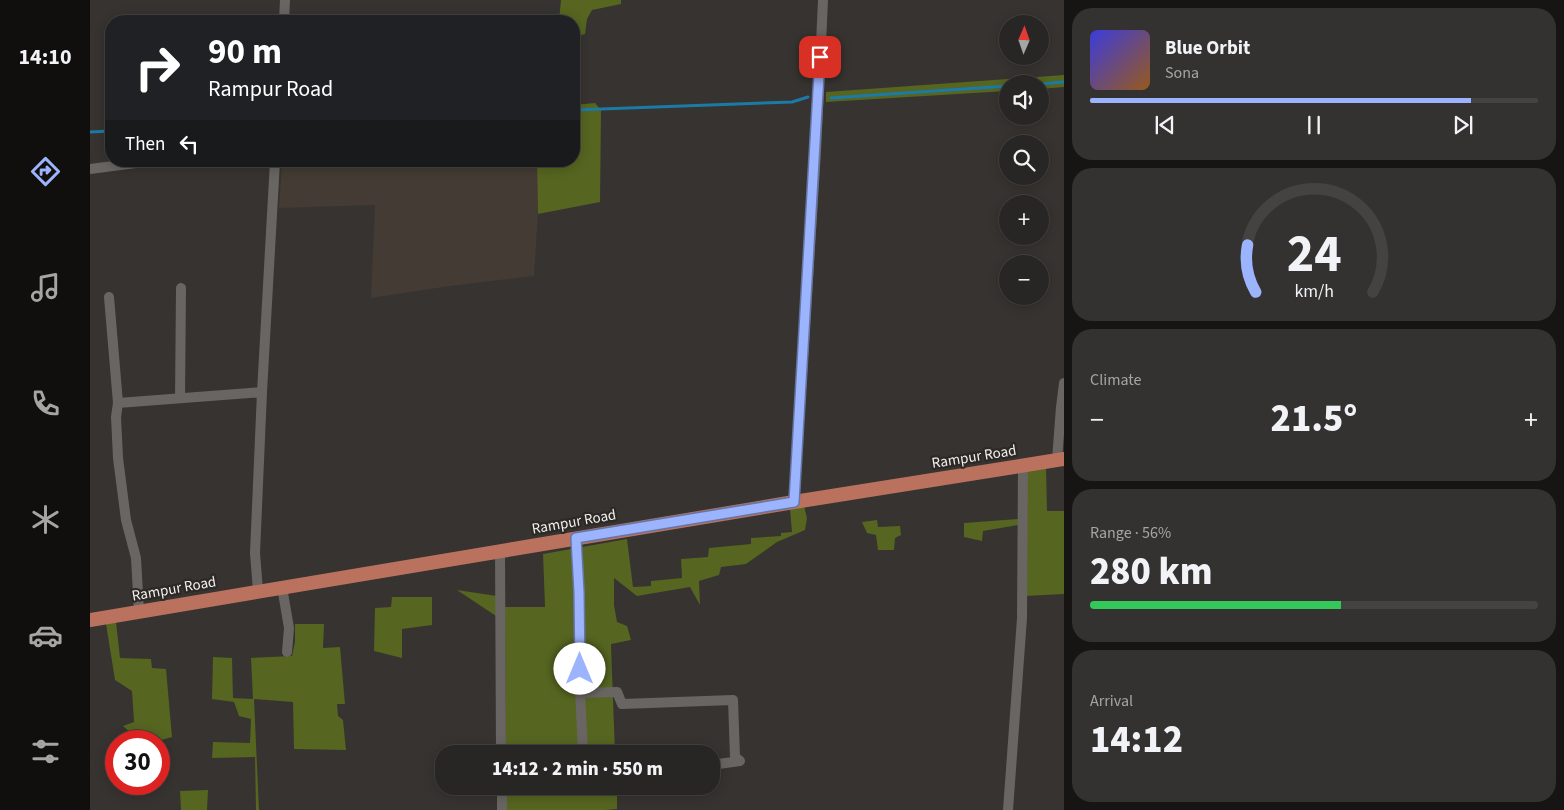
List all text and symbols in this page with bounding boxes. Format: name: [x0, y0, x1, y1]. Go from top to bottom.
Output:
north arrow: [999, 15, 1049, 65]
map controls: [999, 15, 1049, 305]
text: 90 m: [208, 27, 282, 77]
icon: right: [125, 35, 190, 100]
text: Blue Orbit: [1165, 35, 1250, 62]
pin: [799, 36, 841, 78]
text: 14:10: [18, 41, 72, 73]
icon: arrive: [806, 43, 834, 71]
text: Sona: [1165, 62, 1199, 84]
text: Rampur Road: [208, 73, 333, 105]
button: sound: [999, 75, 1049, 125]
icon: previous: [1151, 111, 1179, 139]
icon: pause: [1300, 111, 1328, 139]
icon: next: [1449, 111, 1477, 139]
icon: left: [175, 130, 203, 158]
text: Then: [125, 131, 165, 158]
button: search: [999, 135, 1049, 185]
icon: directions: [28, 154, 63, 189]
button: +: [999, 195, 1049, 245]
text: 24: [1287, 218, 1341, 292]
button: −: [999, 255, 1049, 305]
icon: music: [28, 270, 63, 305]
text: km/h: [1294, 279, 1334, 304]
text: Climate: [1090, 369, 1141, 391]
icon: phone: [28, 386, 63, 421]
text: 21.5°: [1271, 392, 1357, 446]
text: −: [1090, 400, 1104, 440]
text: +: [1524, 400, 1538, 440]
street label: Rampur Road: [930, 440, 1018, 474]
icon: climate: [28, 502, 63, 537]
street label: Rampur Road: [530, 504, 618, 540]
text: Range · 56%: [1090, 522, 1171, 544]
text: 280 km: [1090, 545, 1212, 599]
street label: Rampur Road: [130, 571, 218, 607]
icon: car: [28, 618, 63, 653]
position arrow: [553, 642, 605, 694]
text: Arrival: [1090, 690, 1133, 712]
text: 14:12: [1090, 713, 1183, 767]
speed limit sign: 30: [105, 730, 170, 795]
icon: filters: [28, 734, 63, 769]
text: 14:12 · 2 min · 550 m: [492, 756, 663, 783]

